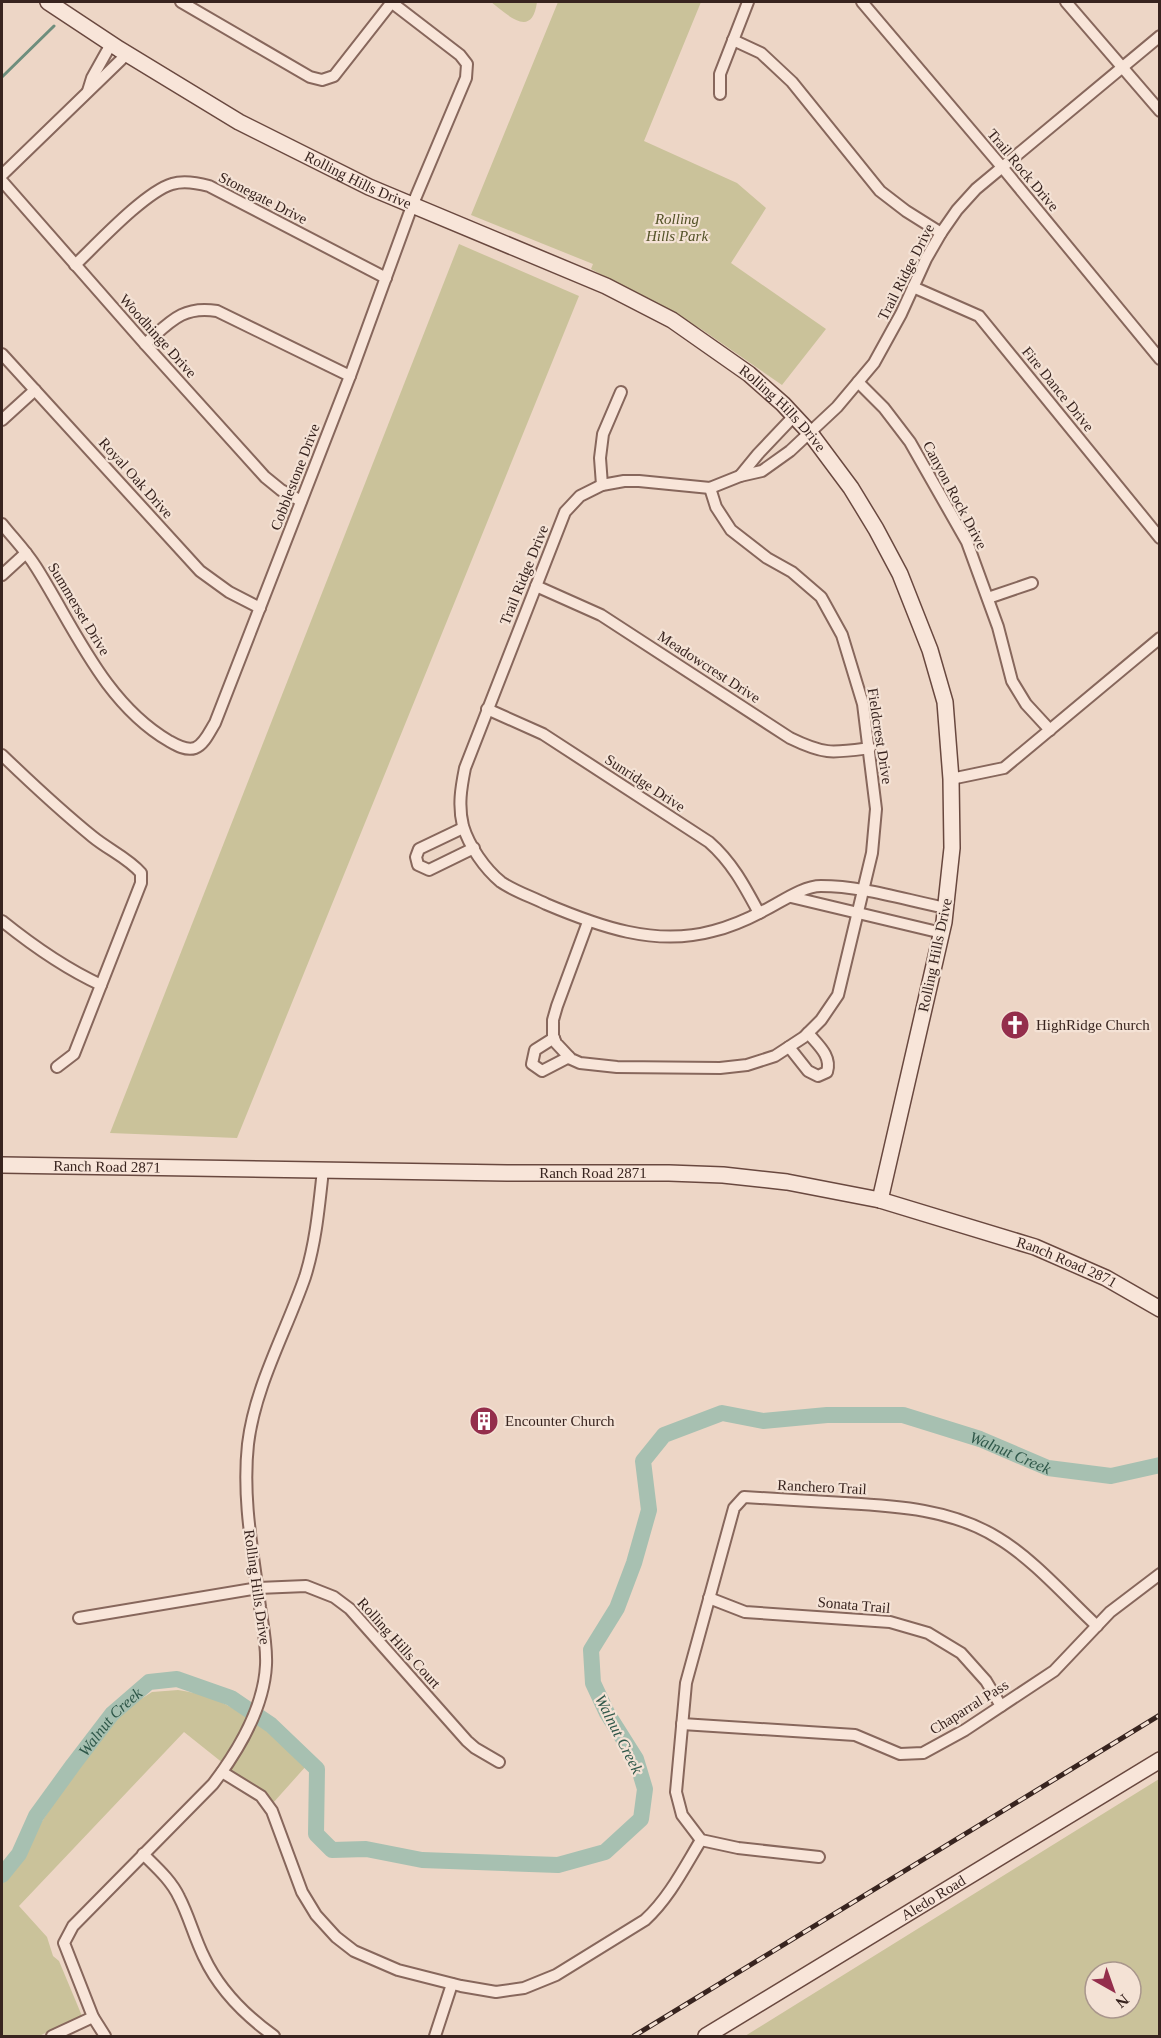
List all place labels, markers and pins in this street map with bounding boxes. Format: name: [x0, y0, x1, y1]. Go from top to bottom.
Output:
church icon: HighRidge Church: [999, 1009, 1031, 1041]
place label: HighRidge Church: [1036, 1017, 1150, 1033]
building icon: Encounter Church: [468, 1405, 500, 1437]
place label: Encounter Church: [505, 1413, 615, 1429]

